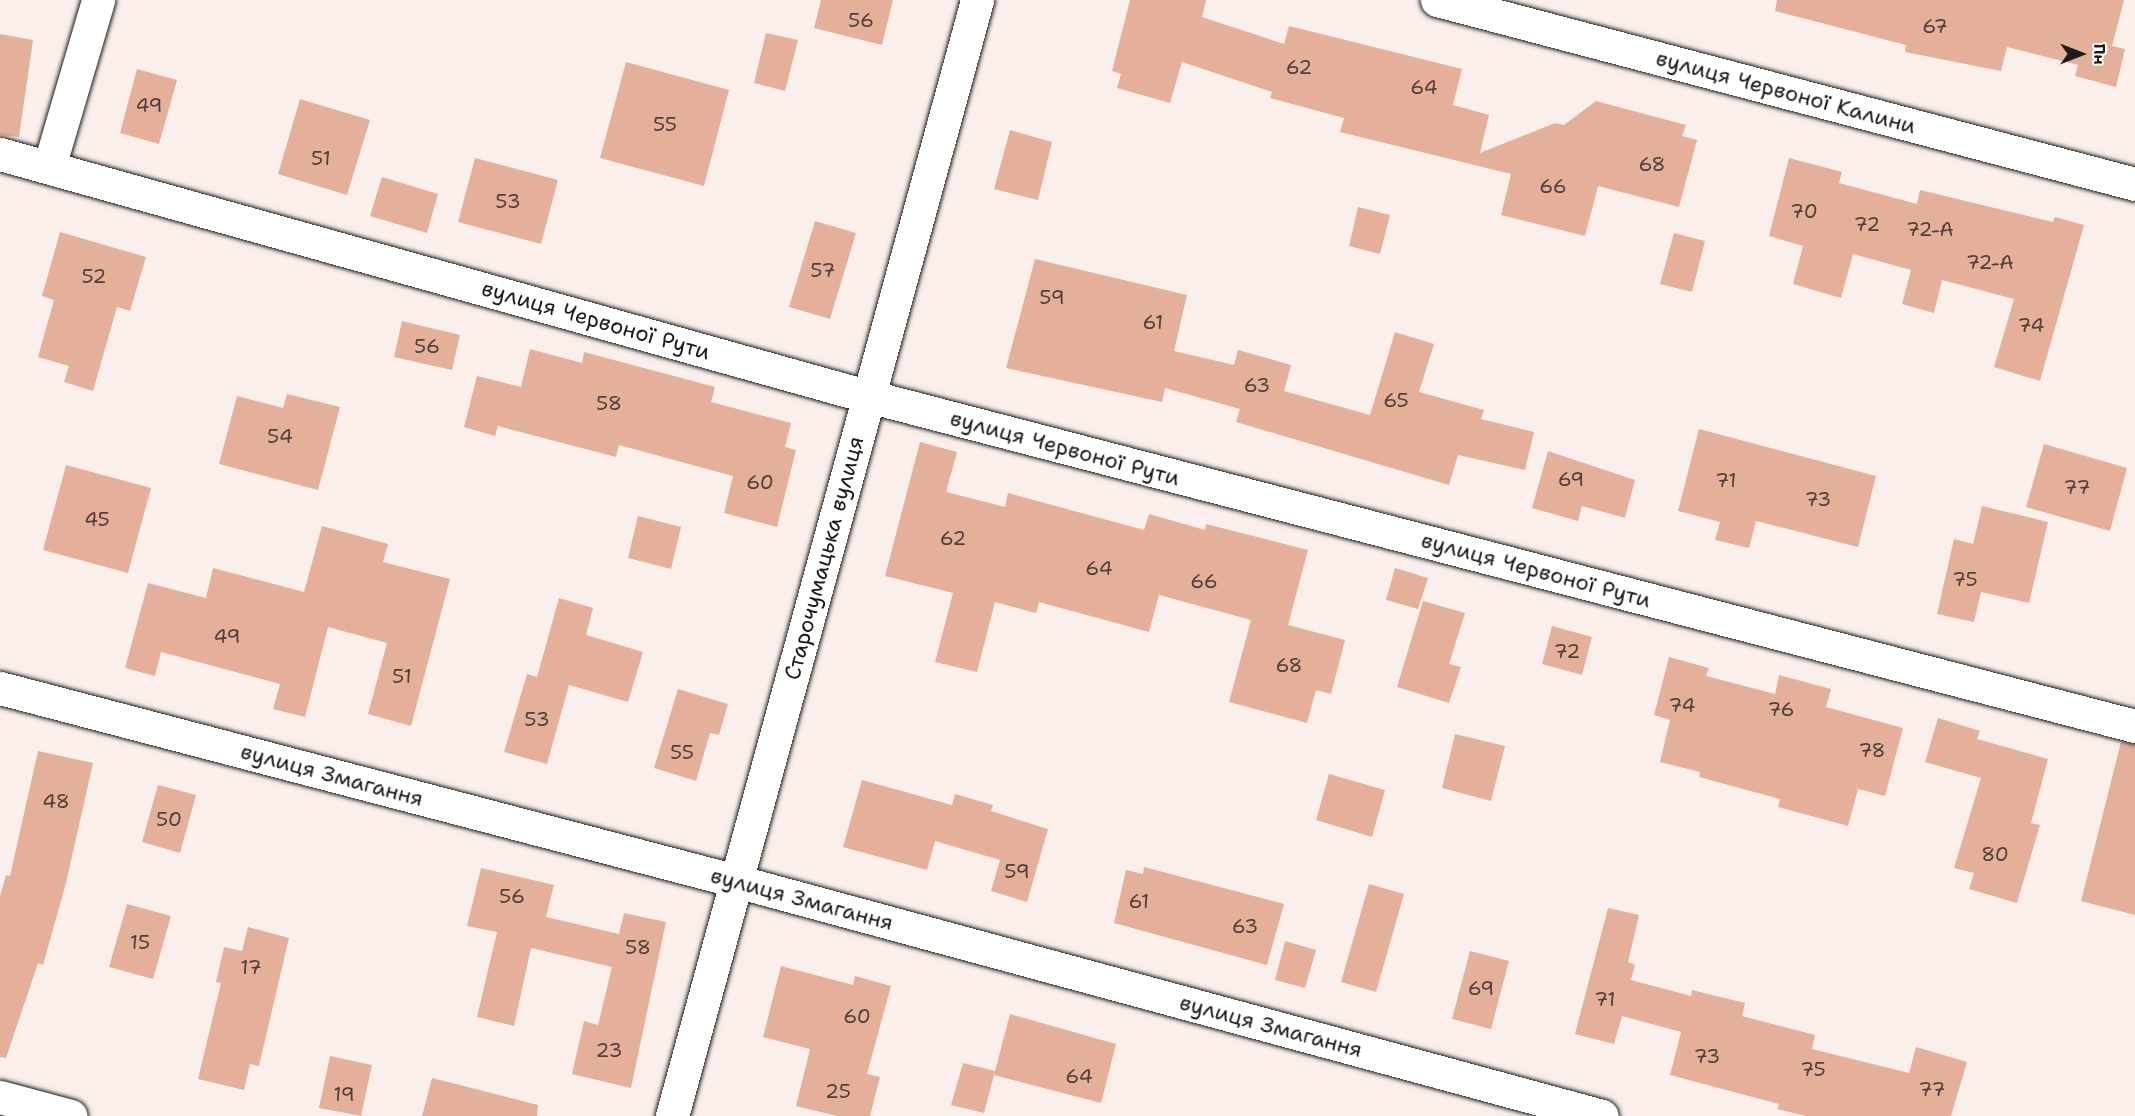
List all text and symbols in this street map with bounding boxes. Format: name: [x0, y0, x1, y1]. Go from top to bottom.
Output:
house number: 56: [848, 8, 874, 32]
house number: 67: [1922, 14, 1948, 38]
north arrow: [2051, 24, 2111, 84]
text: Пн: [2089, 43, 2110, 65]
street label: вулиця Червоної Калини: [1653, 45, 1919, 139]
house number: 62: [1286, 55, 1312, 79]
house number: 64: [1410, 75, 1438, 99]
house number: 49: [135, 93, 163, 117]
house number: 55: [653, 112, 677, 136]
house number: 51: [311, 146, 331, 170]
house number: 68: [1638, 152, 1666, 176]
house number: 66: [1539, 174, 1567, 198]
house number: 53: [495, 189, 521, 213]
house number: 70: [1790, 199, 1818, 223]
house number: 72: [1854, 212, 1880, 236]
house number: 72-А: [1906, 217, 1954, 241]
house number: 72-А: [1966, 250, 2014, 274]
house number: 57: [810, 258, 836, 282]
house number: 52: [81, 264, 107, 288]
street label: вулиця Червоної Рути: [479, 275, 713, 365]
house number: 59: [1039, 285, 1065, 309]
house number: 61: [1143, 310, 1163, 334]
house number: 74: [2017, 313, 2045, 337]
house number: 56: [414, 334, 440, 358]
house number: 63: [1244, 373, 1270, 397]
house number: 65: [1383, 388, 1409, 412]
house number: 58: [596, 391, 622, 415]
street label: вулиця Червоної Рути: [947, 405, 1183, 491]
house number: 54: [267, 424, 293, 448]
street label: Старочумацька вулиця: [779, 433, 869, 683]
house number: 69: [1558, 467, 1584, 491]
house number: 71: [1715, 468, 1737, 492]
house number: 60: [746, 470, 774, 494]
house number: 77: [2064, 475, 2090, 499]
house number: 73: [1805, 487, 1831, 511]
house number: 45: [84, 507, 110, 531]
house number: 62: [940, 526, 966, 550]
street label: вулиця Червоної Рути: [1418, 527, 1654, 613]
house number: 64: [1085, 556, 1113, 580]
house number: 75: [1952, 567, 1978, 591]
house number: 66: [1190, 569, 1218, 593]
house number: 49: [213, 624, 241, 648]
house number: 72: [1554, 639, 1580, 663]
house number: 68: [1275, 653, 1303, 677]
house number: 51: [392, 664, 412, 688]
house number: 74: [1668, 693, 1696, 717]
house number: 76: [1767, 697, 1795, 721]
house number: 53: [524, 707, 550, 731]
street label: вулиця Змагання: [238, 738, 426, 812]
house number: 78: [1858, 738, 1886, 762]
house number: 55: [670, 740, 694, 764]
house number: 48: [42, 789, 70, 813]
house number: 50: [156, 807, 182, 831]
house number: 80: [1981, 842, 2009, 866]
house number: 59: [1004, 859, 1030, 883]
street label: вулиця Змагання: [708, 862, 896, 936]
house number: 56: [499, 884, 525, 908]
house number: 61: [1129, 889, 1149, 913]
house number: 63: [1232, 914, 1258, 938]
house number: 15: [130, 930, 150, 954]
house number: 58: [625, 935, 651, 959]
house number: 17: [240, 955, 262, 979]
house number: 69: [1468, 976, 1494, 1000]
house number: 71: [1594, 987, 1616, 1011]
street label: вулиця Змагання: [1177, 989, 1365, 1063]
house number: 60: [843, 1004, 871, 1028]
house number: 23: [596, 1038, 622, 1062]
house number: 73: [1694, 1044, 1720, 1068]
house number: 75: [1800, 1057, 1826, 1081]
house number: 64: [1065, 1064, 1093, 1088]
house number: 77: [1919, 1077, 1945, 1101]
house number: 25: [825, 1079, 851, 1103]
house number: 19: [333, 1082, 355, 1106]

